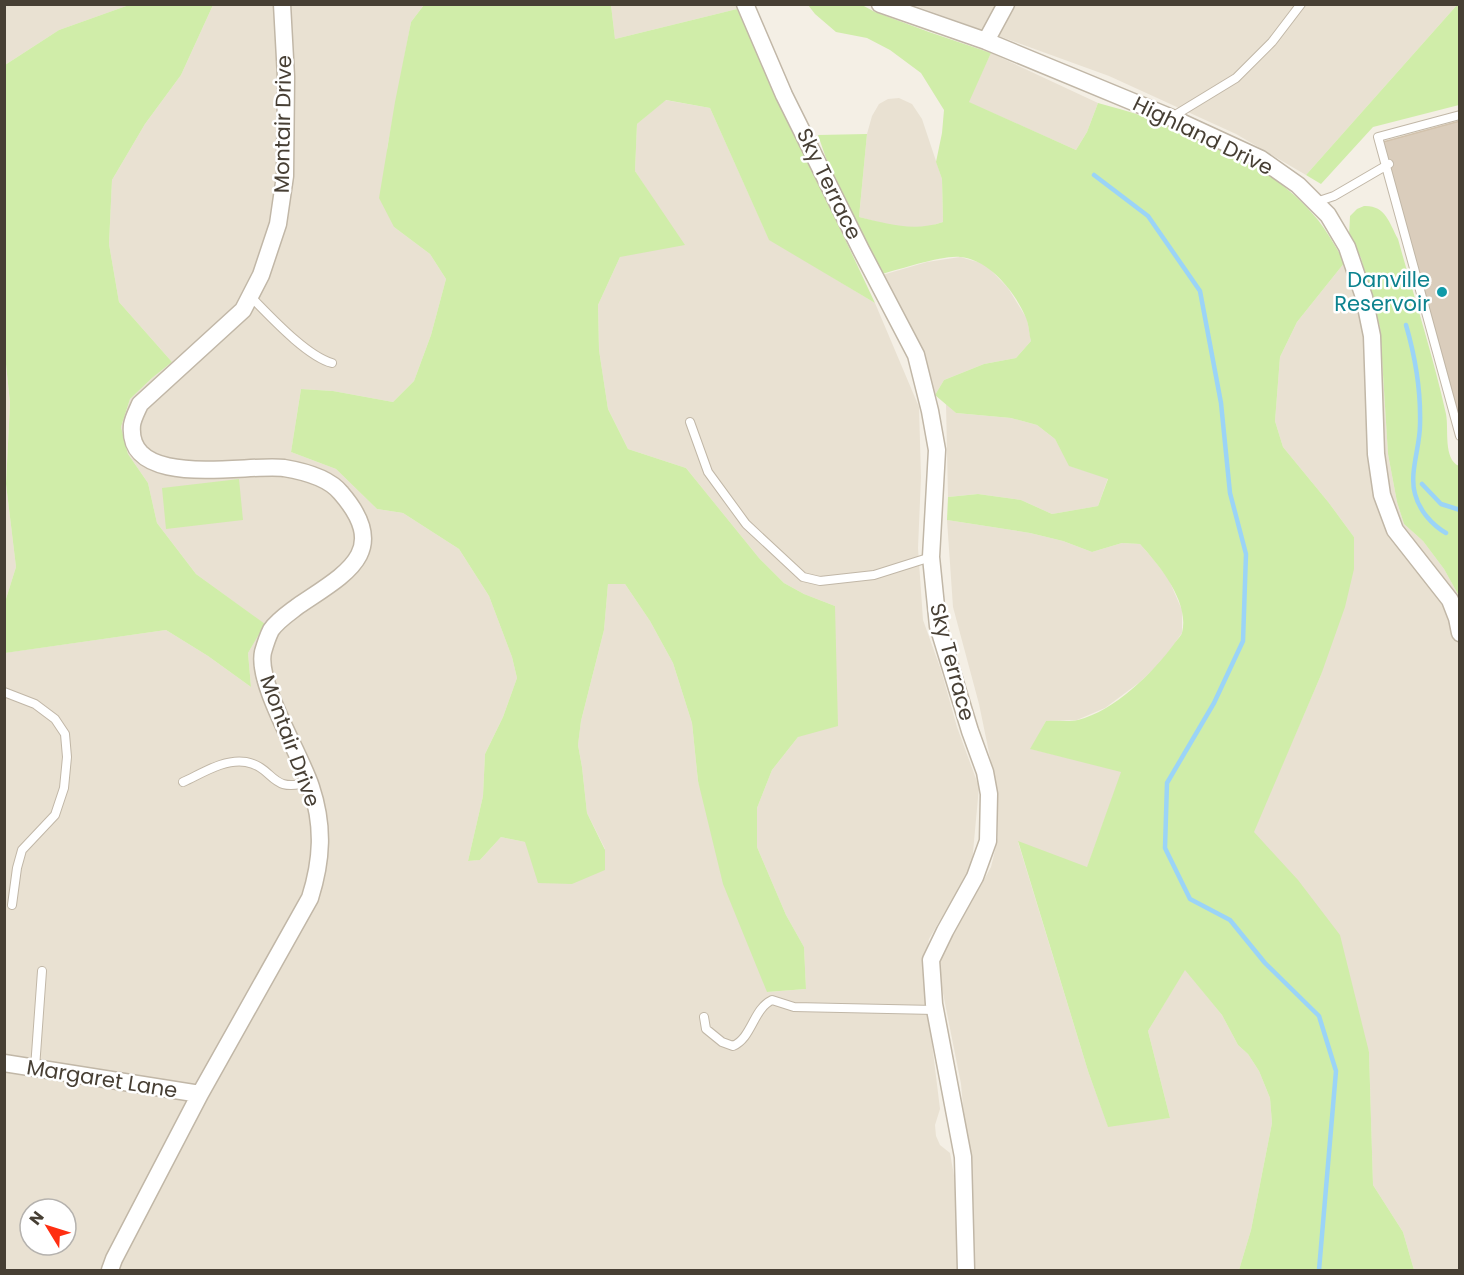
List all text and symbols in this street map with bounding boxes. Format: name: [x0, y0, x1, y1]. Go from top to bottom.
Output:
street label: Montair Drive: [267, 55, 298, 193]
street label: Highland Drive: [1128, 89, 1278, 182]
street label: Sky Terrace: [790, 123, 869, 244]
place label: Danville Reservoir: [1334, 265, 1430, 318]
marker: Danville Reservoir: [1435, 285, 1449, 299]
street label: Sky Terrace: [923, 600, 982, 724]
street label: Montair Drive: [253, 671, 328, 811]
street label: Margaret Lane: [25, 1052, 180, 1105]
north arrow: [18, 1197, 78, 1257]
text: N: [24, 1206, 49, 1230]

